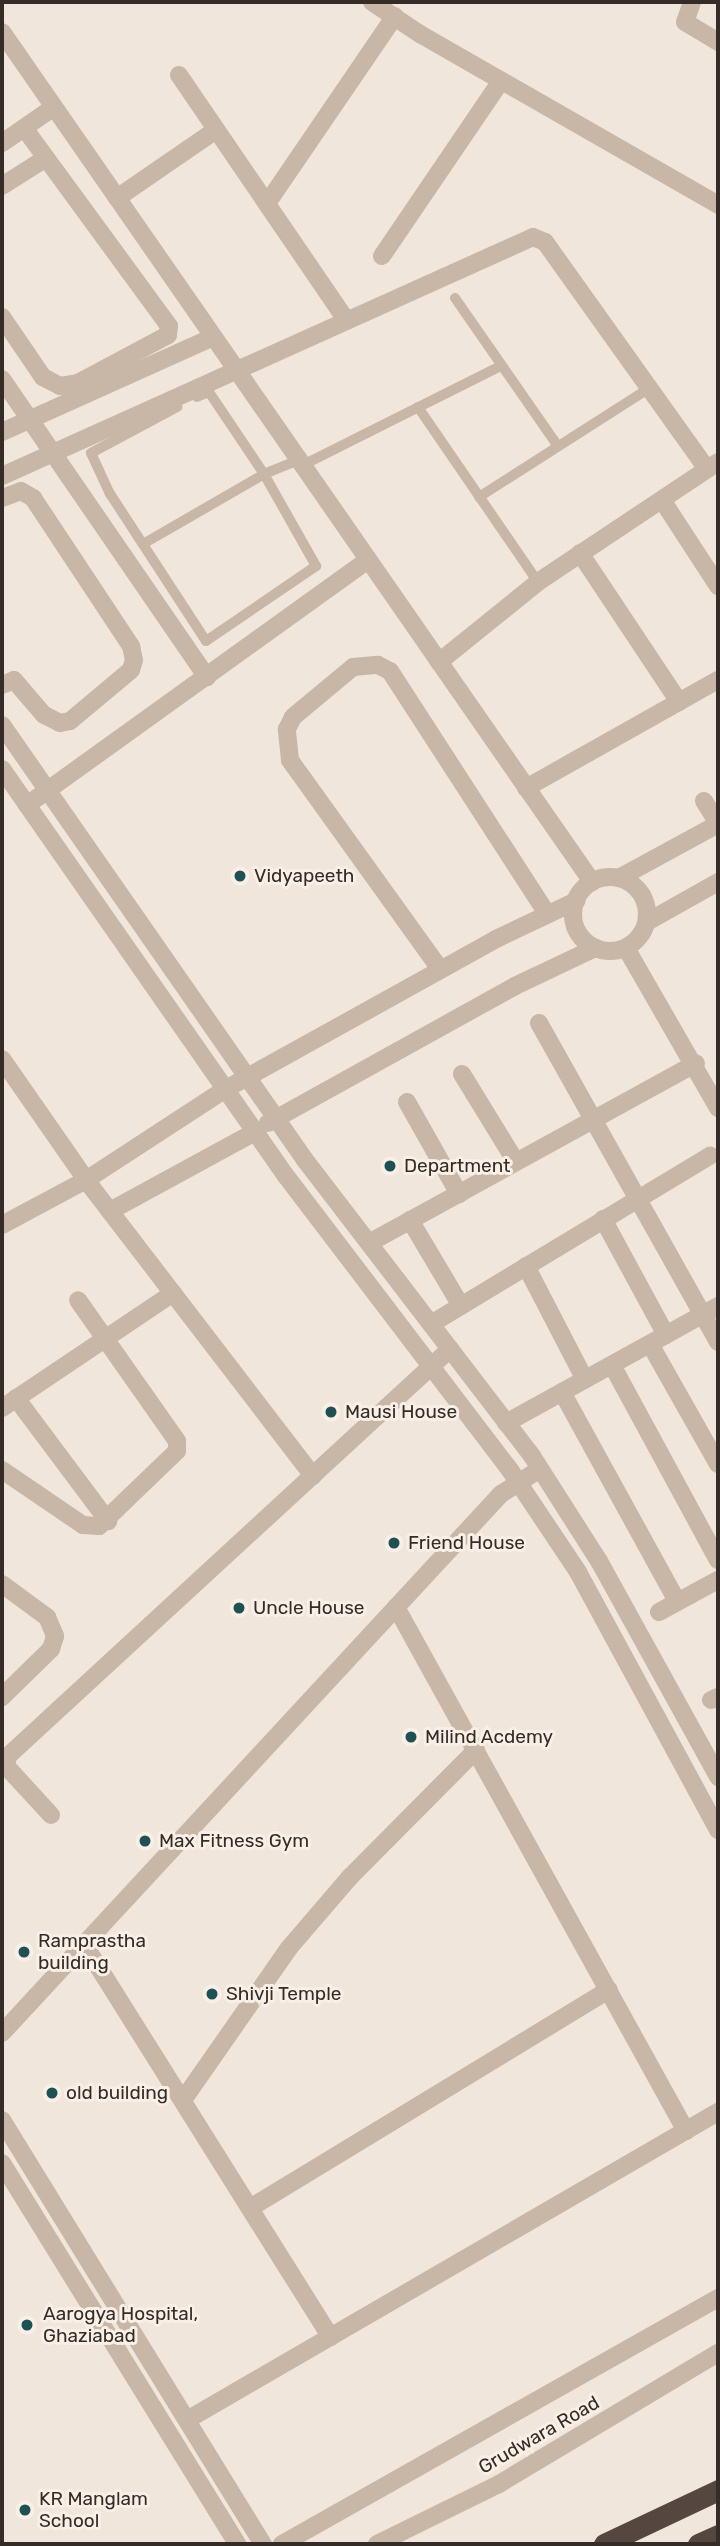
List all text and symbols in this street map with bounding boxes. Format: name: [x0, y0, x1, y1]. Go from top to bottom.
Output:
place label: Vidyapeeth: [254, 865, 354, 887]
marker: Vidyapeeth: [232, 868, 248, 884]
place label: Department: [404, 1155, 511, 1177]
marker: Department: [382, 1158, 398, 1174]
place label: Mausi House: [345, 1401, 457, 1423]
marker: Mausi House: [323, 1404, 339, 1420]
place label: Friend House: [408, 1532, 525, 1554]
marker: Friend House: [386, 1535, 402, 1551]
place label: Uncle House: [253, 1597, 364, 1619]
marker: Uncle House: [231, 1600, 247, 1616]
place label: Milind Acdemy: [425, 1726, 553, 1748]
marker: Milind Acdemy: [403, 1729, 419, 1745]
place label: Max Fitness Gym: [159, 1830, 309, 1852]
marker: Max Fitness Gym: [137, 1833, 153, 1849]
place label: Ramprastha building: [38, 1930, 146, 1974]
marker: Ramprastha building: [16, 1944, 32, 1960]
place label: Shivji Temple: [226, 1983, 342, 2005]
marker: Shivji Temple: [204, 1986, 220, 2002]
place label: old building: [66, 2082, 168, 2104]
marker: old building: [44, 2085, 60, 2101]
place label: Aarogya Hospital, Ghaziabad: [43, 2303, 198, 2347]
marker: Aarogya Hospital, Ghaziabad: [17, 2315, 37, 2335]
street label: Grudwara Road: [475, 2391, 603, 2479]
place label: KR Manglam School: [39, 2488, 148, 2532]
marker: KR Manglam School: [17, 2502, 33, 2518]

